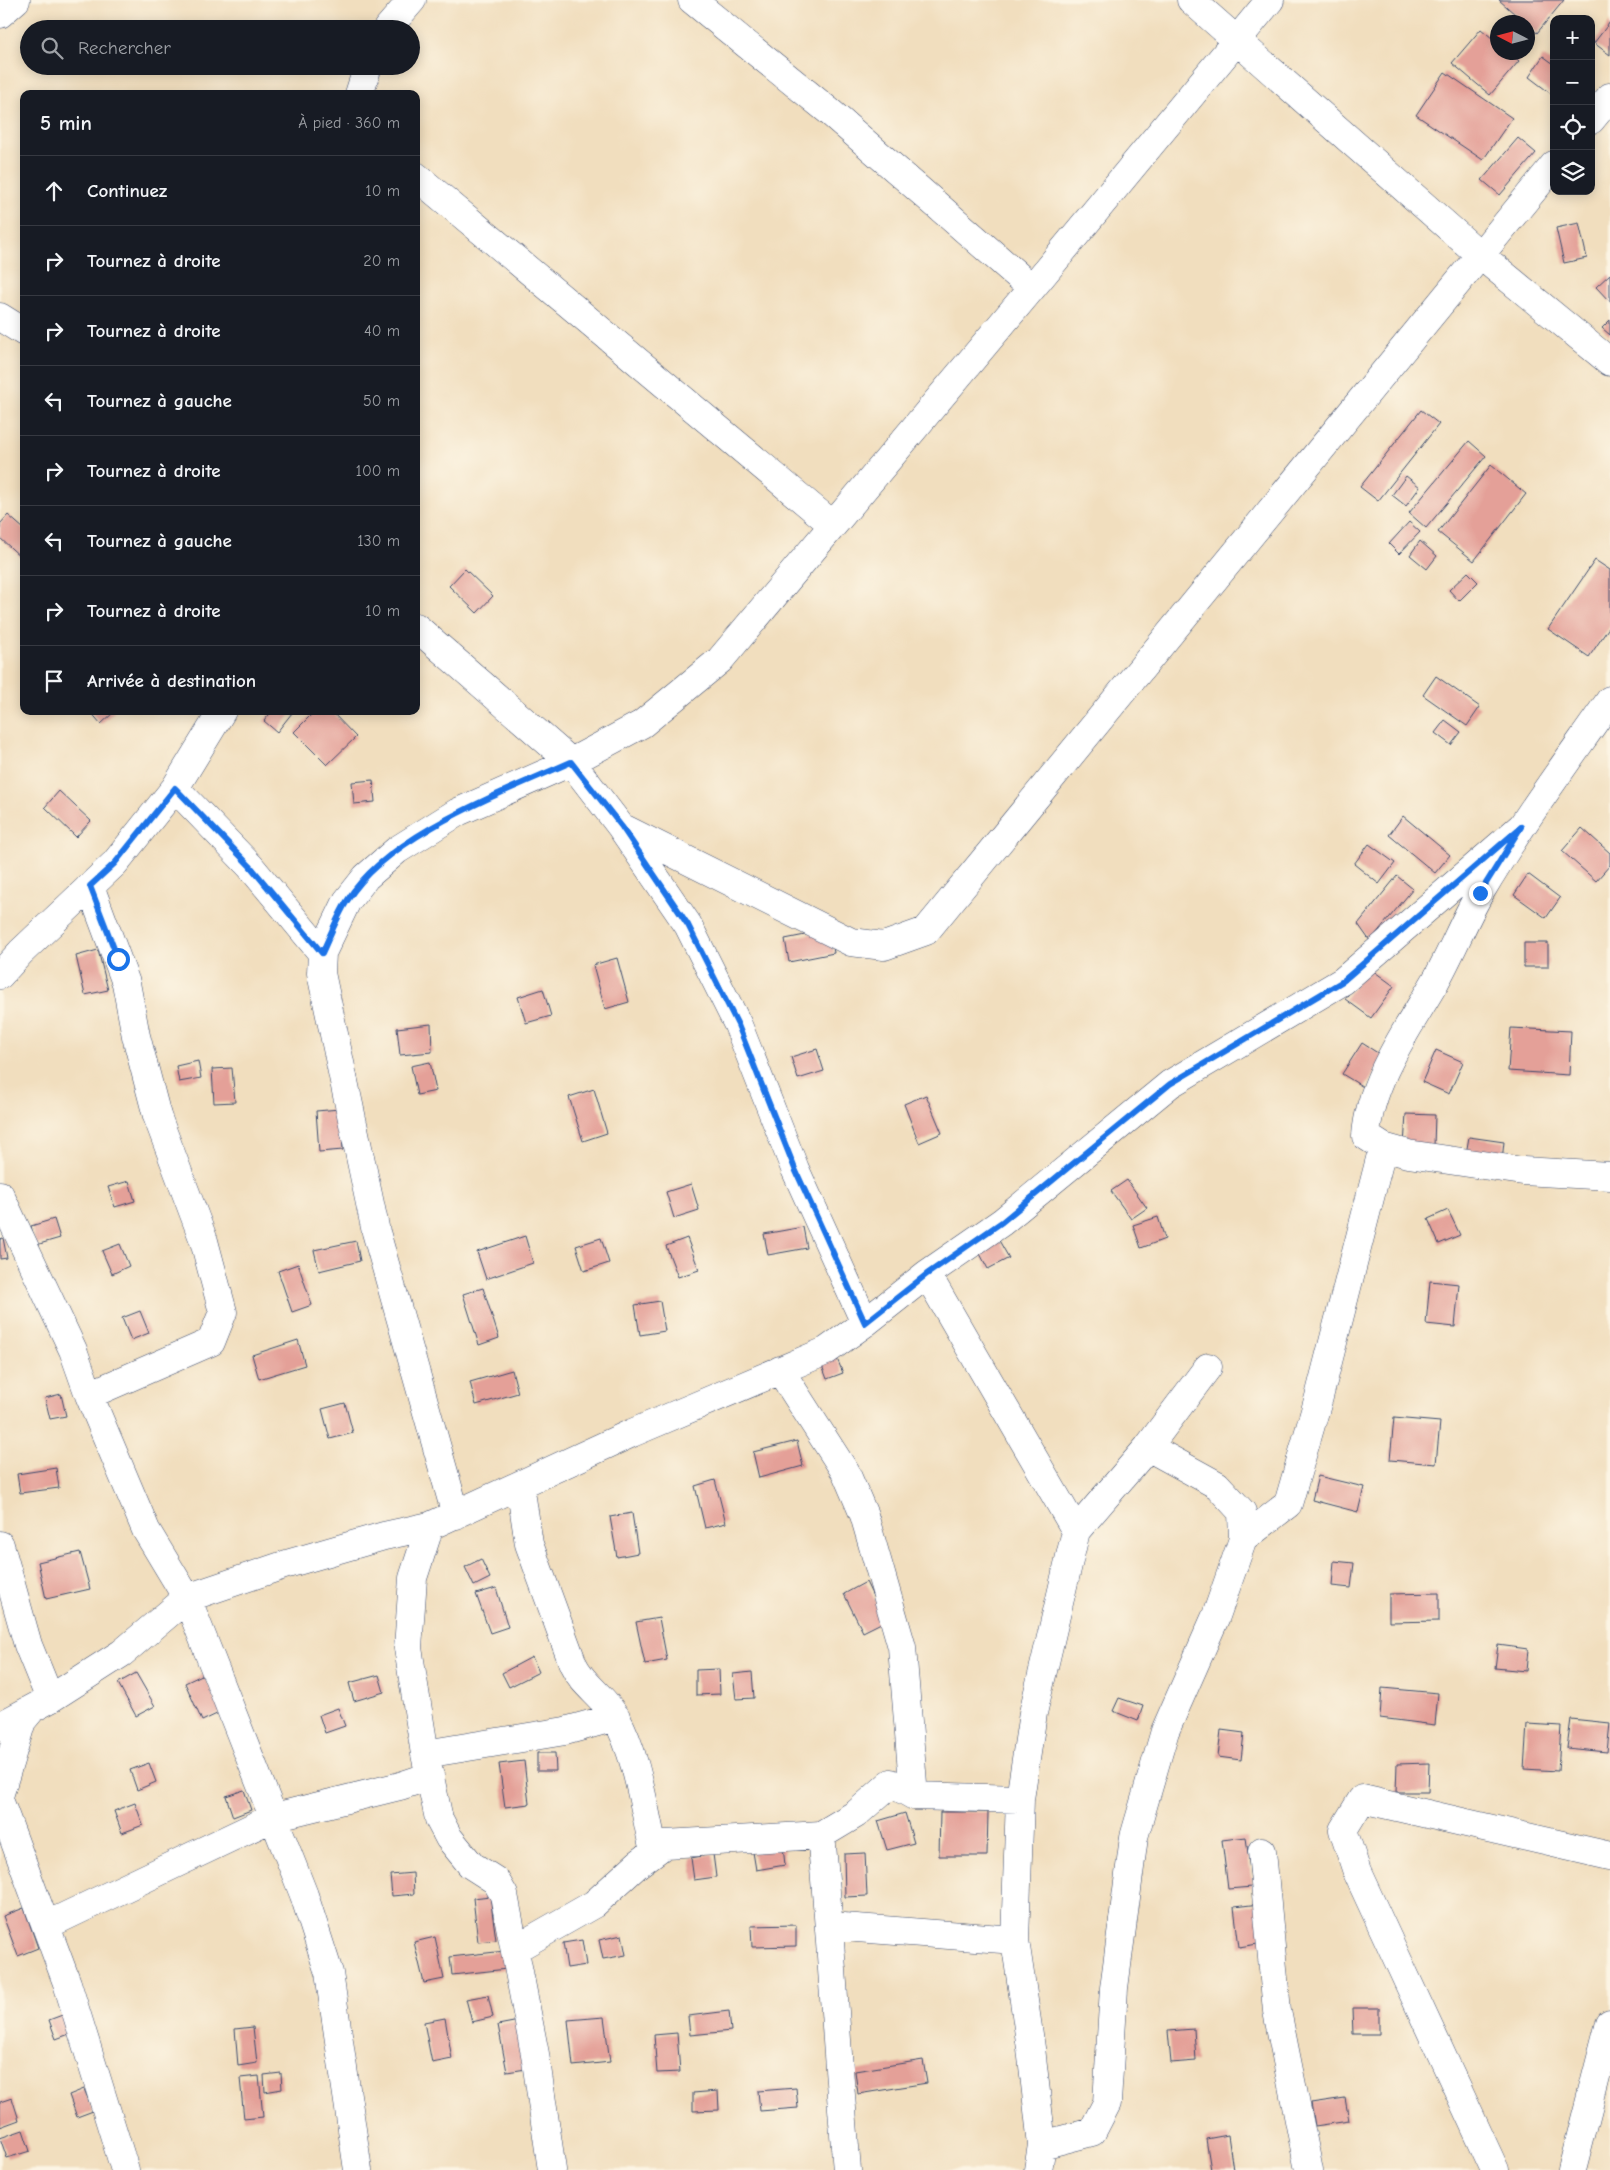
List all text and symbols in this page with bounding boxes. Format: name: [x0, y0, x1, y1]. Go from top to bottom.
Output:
north arrow: [1490, 15, 1535, 60]
map controls: [1550, 15, 1595, 195]
button: +: [1550, 15, 1595, 60]
search box: [20, 20, 420, 75]
icon: search: [38, 34, 66, 62]
text: Rechercher: [78, 37, 171, 59]
button: −: [1550, 60, 1595, 105]
button: locate: [1550, 105, 1595, 150]
text: 5 min: [40, 111, 92, 135]
text: À pied · 360 m: [298, 114, 400, 132]
button: layers: [1550, 150, 1595, 195]
icon: ahead: [40, 177, 68, 205]
text: Continuez: [87, 180, 167, 202]
text: 10 m: [365, 182, 400, 200]
icon: right: [40, 247, 68, 275]
text: Tournez à droite: [87, 250, 221, 272]
text: 20 m: [363, 252, 400, 270]
icon: right: [40, 317, 68, 345]
text: Tournez à droite: [87, 320, 221, 342]
text: 40 m: [364, 322, 400, 340]
icon: left: [40, 387, 68, 415]
text: Tournez à gauche: [87, 390, 232, 412]
text: 50 m: [363, 392, 400, 410]
icon: right: [40, 457, 68, 485]
text: Tournez à droite: [87, 460, 221, 482]
text: 100 m: [356, 462, 400, 480]
icon: left: [40, 527, 68, 555]
text: Tournez à gauche: [87, 530, 232, 552]
text: 130 m: [357, 532, 400, 550]
icon: right: [40, 597, 68, 625]
text: Tournez à droite: [87, 600, 221, 622]
text: 10 m: [365, 602, 400, 620]
icon: arrive: [40, 667, 68, 695]
text: Arrivée à destination: [87, 670, 256, 692]
route end: [1469, 882, 1492, 905]
route start: [107, 948, 130, 971]

